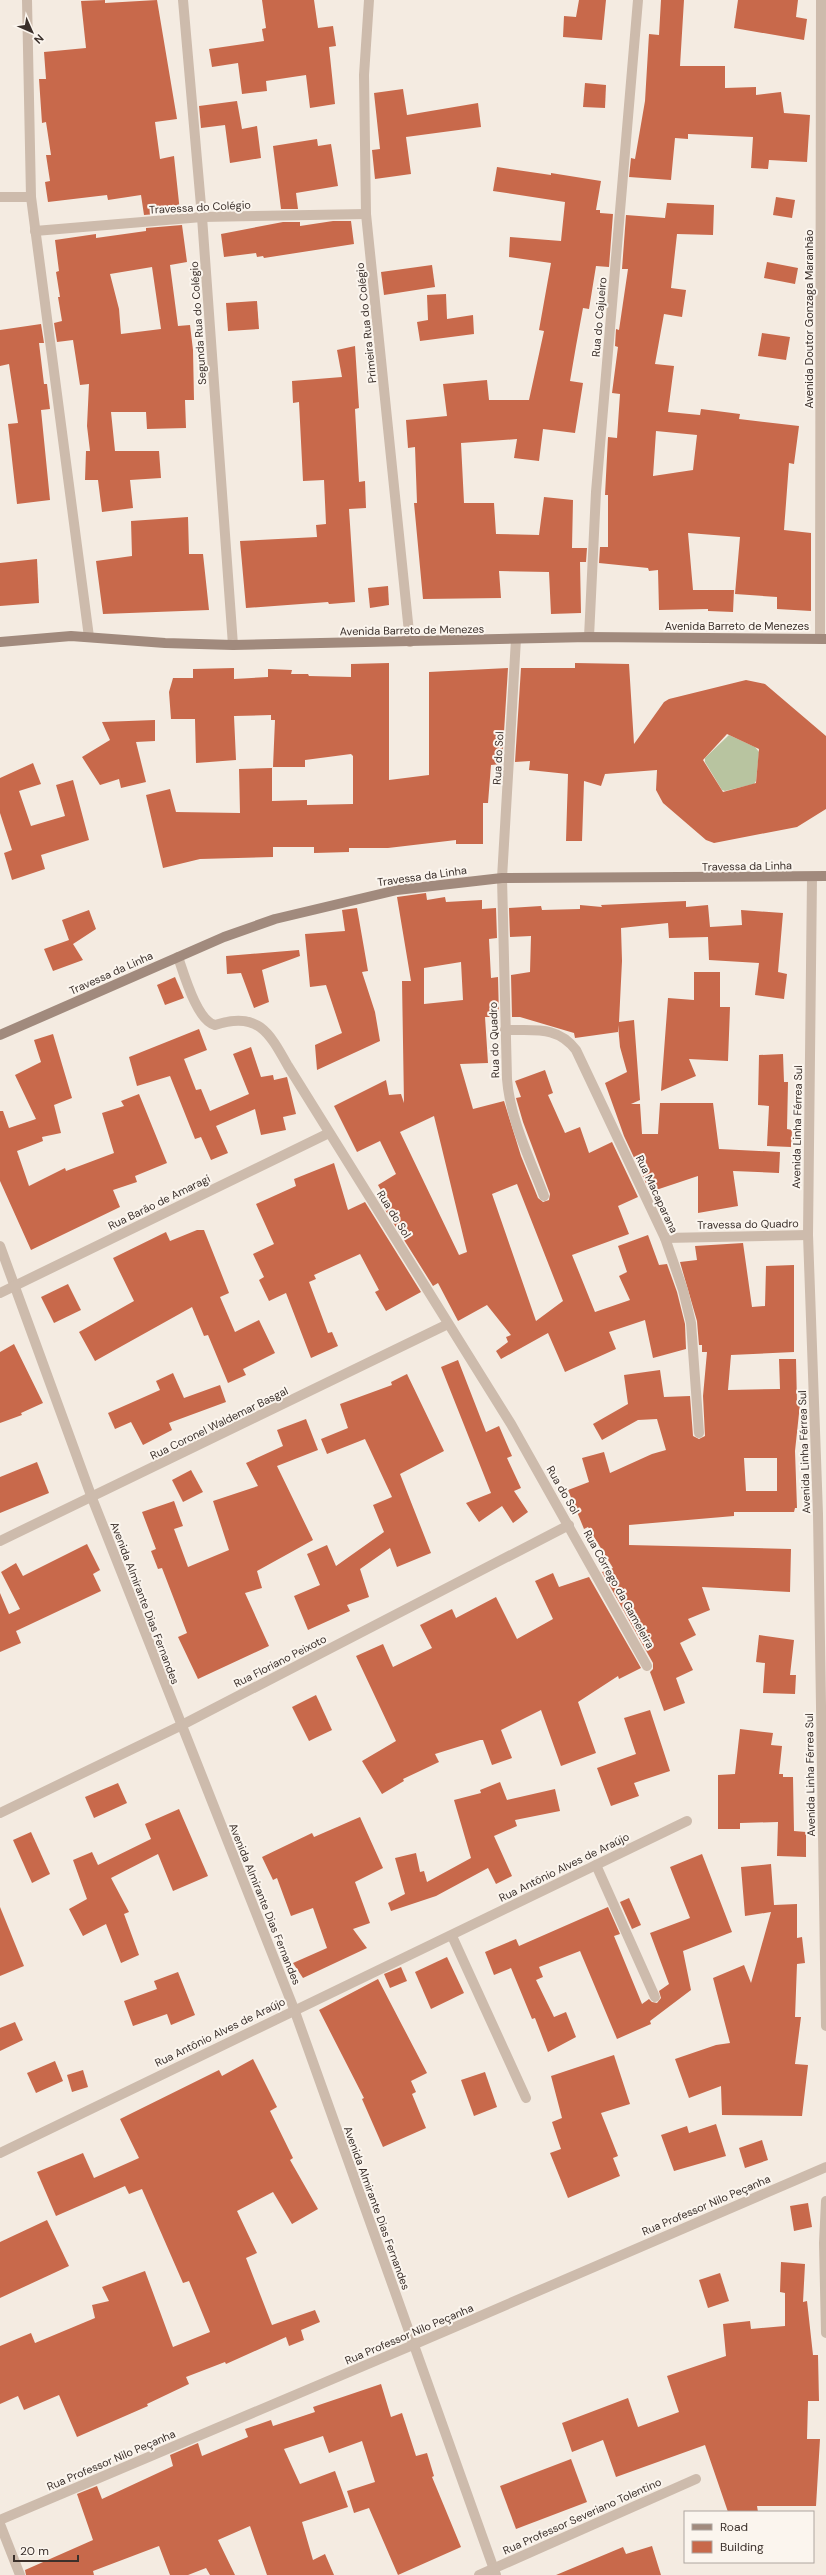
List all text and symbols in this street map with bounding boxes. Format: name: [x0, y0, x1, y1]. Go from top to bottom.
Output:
north arrow: [12, 12, 52, 52]
text: N: [31, 31, 47, 47]
street label: Travessa do Colégio: [149, 197, 251, 217]
street label: Avenida Doutor Gonzaga Maranhão: [802, 229, 816, 409]
street label: Segunda Rua do Colégio: [187, 261, 209, 385]
street label: Primeira Rua do Colégio: [353, 262, 379, 384]
street label: Rua do Cajueiro: [589, 276, 609, 358]
street label: Avenida Barreto de Menezes: [665, 619, 809, 633]
street label: Avenida Barreto de Menezes: [340, 622, 484, 638]
street label: Rua do Sol: [490, 731, 506, 785]
street label: Travessa da Linha: [702, 858, 792, 874]
street label: Travessa da Linha: [376, 863, 468, 889]
street label: Travessa da Linha: [67, 948, 155, 998]
street label: Rua do Quadro: [486, 1002, 502, 1078]
street label: Avenida Linha Férrea Sul: [789, 1065, 805, 1189]
street label: Rua Macaparana: [633, 1153, 681, 1235]
street label: Rua Barão de Amaragi: [106, 1171, 212, 1233]
street label: Rua do Sol: [374, 1188, 414, 1240]
street label: Travessa do Quadro: [697, 1216, 799, 1232]
street label: Rua Coronel Waldemar Basgal: [148, 1383, 290, 1463]
street label: Avenida Linha Férrea Sul: [795, 1390, 813, 1514]
street label: Rua do Sol: [544, 1463, 582, 1517]
street label: Avenida Almirante Dias Fernandes: [107, 1520, 183, 1686]
street label: Rua Córrego da Gameleira: [581, 1527, 657, 1651]
street label: Rua Floriano Peixoto: [231, 1632, 329, 1690]
street label: Avenida Linha Férrea Sul: [802, 1713, 818, 1837]
street label: Avenida Almirante Dias Fernandes: [226, 1821, 304, 1987]
street label: Rua Antônio Alves de Araújo: [497, 1829, 631, 1905]
street label: Rua Antônio Alves de Araújo: [153, 1994, 287, 2070]
street label: Avenida Almirante Dias Fernandes: [341, 2124, 413, 2292]
street label: Rua Professor Nilo Peçanha: [640, 2172, 772, 2238]
street label: Rua Professor Nilo Peçanha: [343, 2301, 475, 2367]
street label: Rua Professor Nilo Peçanha: [45, 2427, 177, 2493]
street label: Rua Professor Severiano Tolentino: [501, 2475, 663, 2557]
legend: [684, 2511, 814, 2563]
text: Road: [720, 2519, 748, 2535]
scale bar: [14, 2537, 78, 2563]
text: Building: [720, 2539, 764, 2555]
text: 20 m: [20, 2543, 49, 2559]

